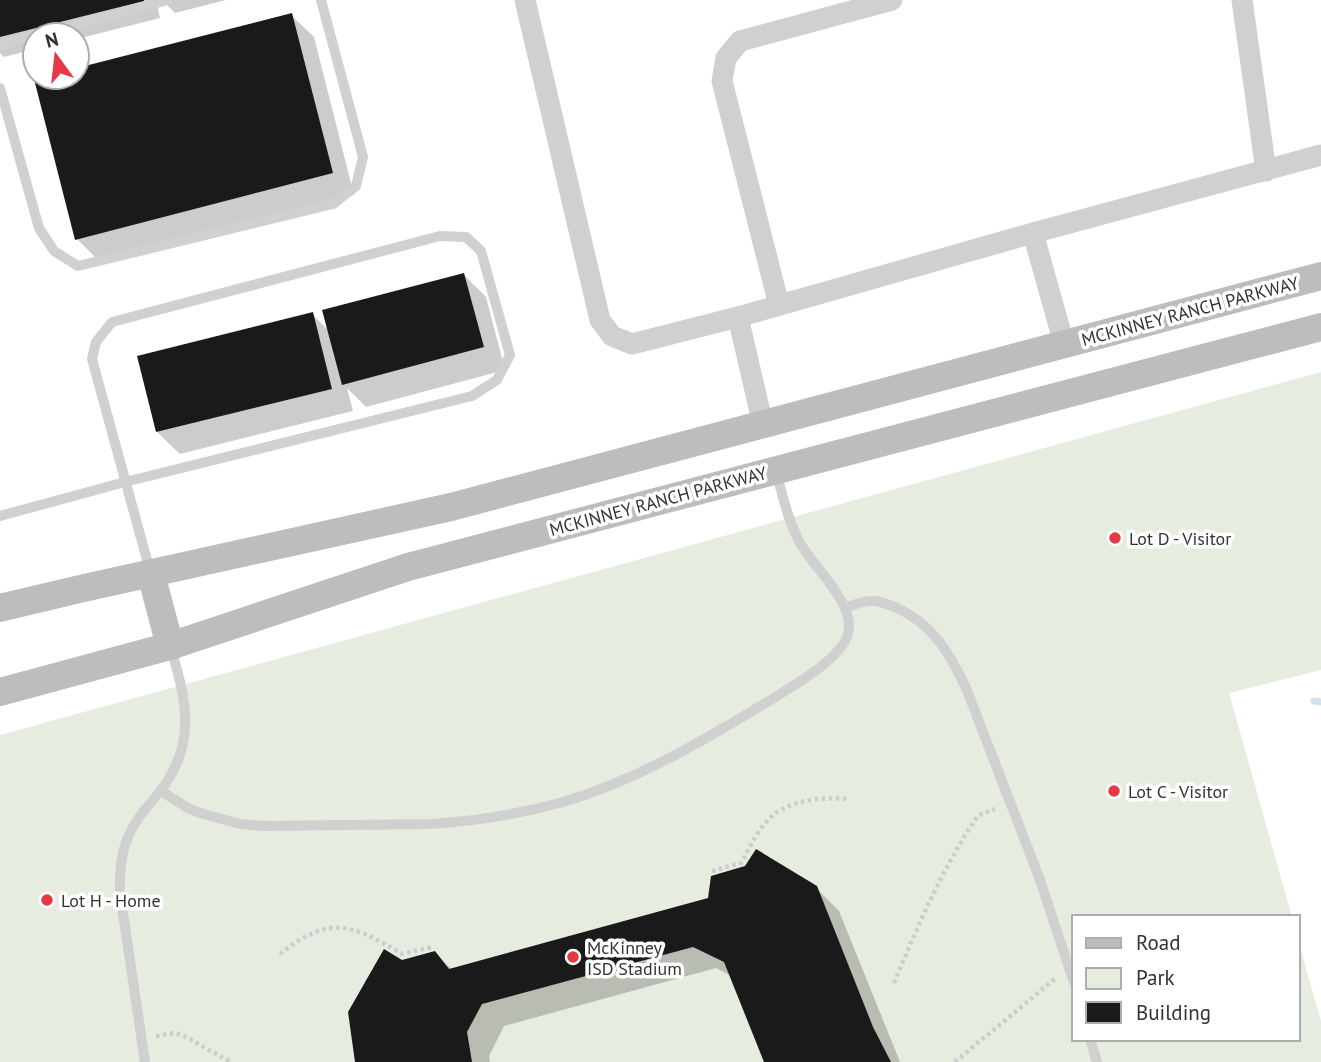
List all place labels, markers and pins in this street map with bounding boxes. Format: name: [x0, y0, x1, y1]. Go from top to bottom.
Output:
place label: Lot D - Visitor: [1129, 527, 1231, 550]
marker: Lot D - Visitor: [1107, 530, 1123, 546]
place label: Lot C - Visitor: [1128, 780, 1228, 803]
marker: Lot C - Visitor: [1106, 783, 1122, 799]
place label: Lot H - Home: [61, 889, 161, 912]
marker: Lot H - Home: [39, 892, 55, 908]
place label: McKinney ISD Stadium: [587, 936, 682, 980]
marker: McKinney ISD Stadium: [565, 949, 581, 965]

